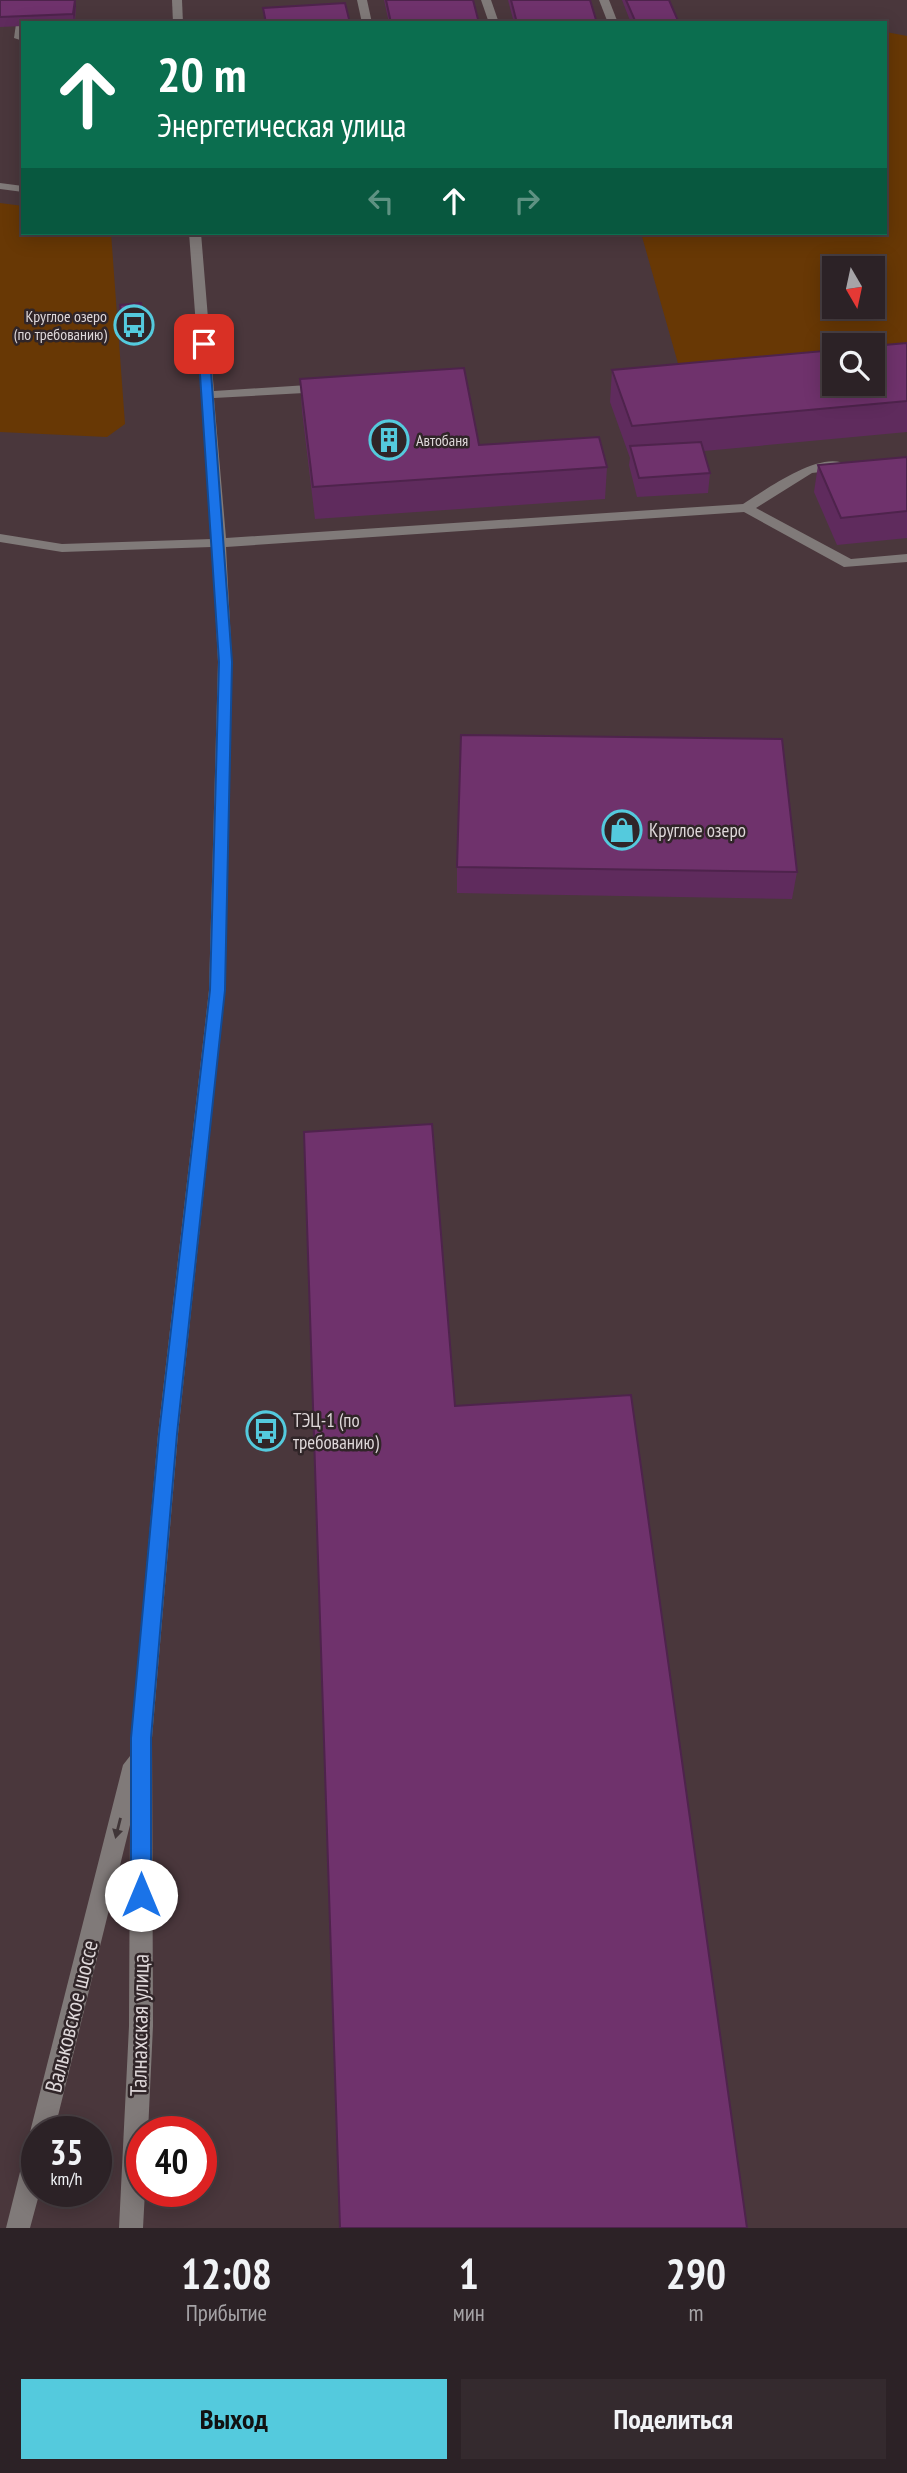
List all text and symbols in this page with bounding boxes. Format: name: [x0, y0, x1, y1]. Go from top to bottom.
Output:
text: 20 m: [157, 42, 246, 106]
icon: ahead: [42, 49, 133, 140]
text: Энергетическая улица: [157, 104, 406, 146]
icon: left: [362, 182, 400, 220]
icon: ahead: [435, 182, 473, 220]
icon: right: [508, 182, 546, 220]
north arrow: [822, 256, 886, 318]
map controls: [822, 256, 885, 396]
bus stop icon: Круглое озеро (по требованию): [113, 304, 155, 346]
place label: Круглое озеро (по требованию): [14, 306, 107, 344]
pin: [174, 314, 234, 374]
icon: arrive: [185, 325, 223, 363]
button: search: [822, 333, 885, 396]
building icon: Автобаня: [368, 419, 410, 461]
place label: Автобаня: [416, 430, 468, 450]
shop icon: Круглое озеро: [601, 809, 643, 851]
place label: Круглое озеро: [649, 818, 746, 842]
place label: ТЭЦ-1 (по требованию): [293, 1408, 379, 1454]
bus stop icon: ТЭЦ-1 (по требованию): [245, 1410, 287, 1452]
one-way arrow: [112, 1817, 123, 1839]
position arrow: [104, 1858, 178, 1932]
street label: Вальковское шоссе: [38, 1937, 104, 2095]
street label: Талнахская улица: [123, 1954, 155, 2096]
speed limit sign: 40: [126, 2116, 217, 2207]
text: 35: [50, 2129, 83, 2175]
text: km/h: [51, 2167, 82, 2190]
text: 12:08: [181, 2246, 272, 2301]
text: 1: [459, 2246, 479, 2301]
text: 290: [666, 2246, 726, 2301]
text: Прибытие: [186, 2298, 267, 2327]
text: мин: [453, 2298, 485, 2327]
text: m: [688, 2298, 703, 2327]
button: Выход: [21, 2379, 447, 2459]
button: Поделиться: [461, 2379, 886, 2459]

